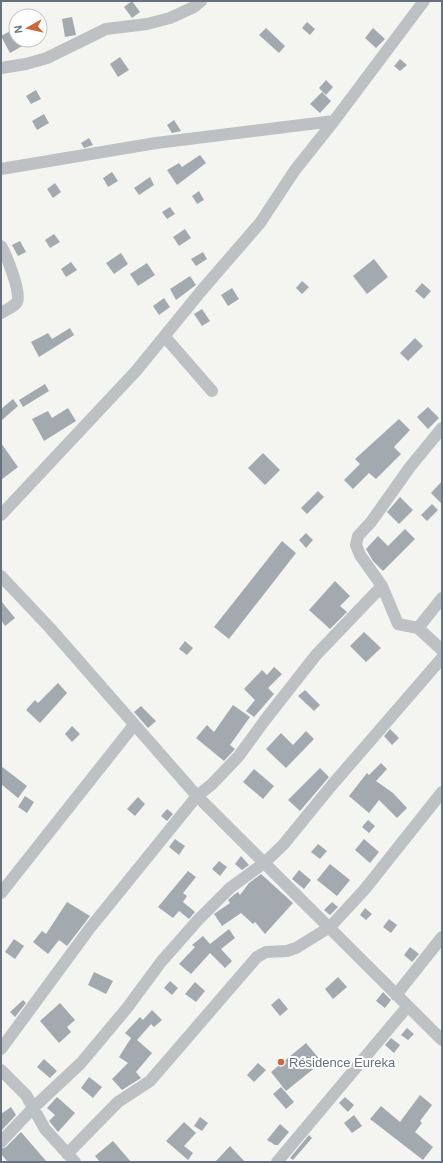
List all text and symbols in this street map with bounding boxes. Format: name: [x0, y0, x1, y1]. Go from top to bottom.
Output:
north arrow: [8, 8, 48, 48]
text: N: [12, 25, 25, 34]
place label: Résidence Eureka: [289, 1055, 396, 1070]
marker: Résidence Eureka: [276, 1057, 286, 1067]

